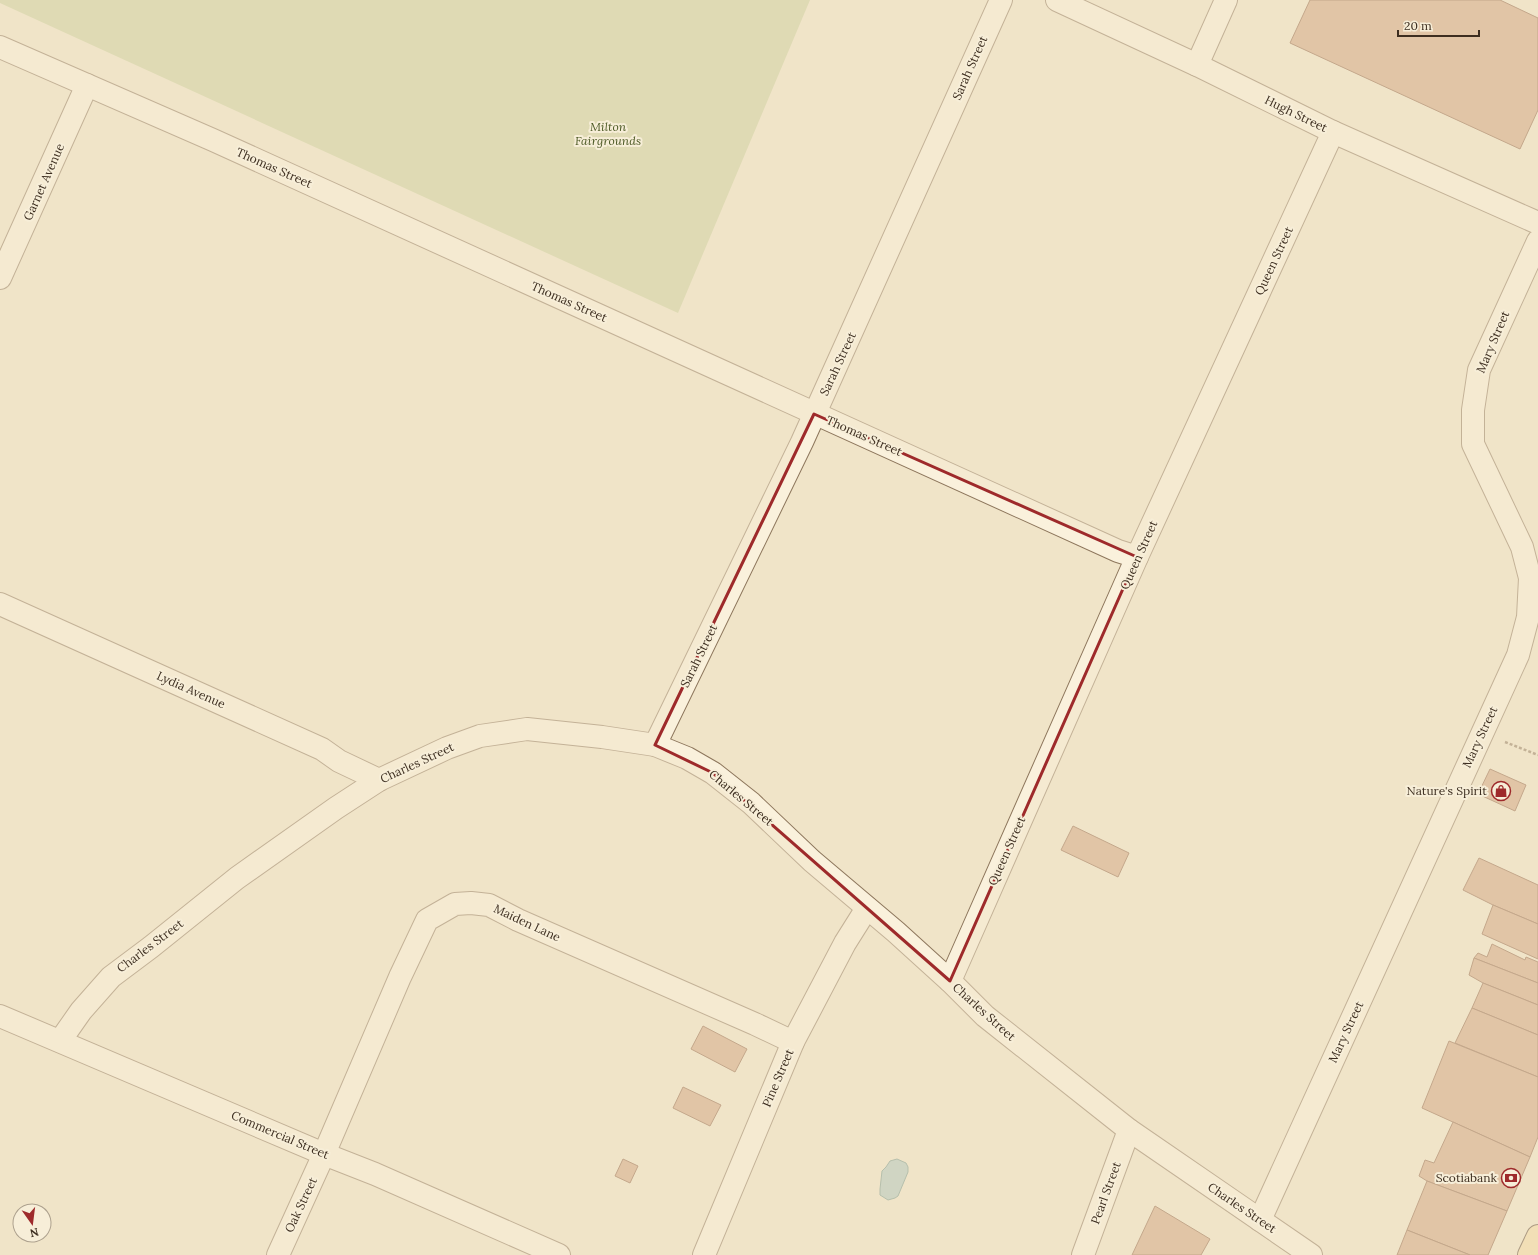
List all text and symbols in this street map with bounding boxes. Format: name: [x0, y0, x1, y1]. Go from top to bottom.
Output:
scale bar: [1398, 12, 1479, 38]
text: 20 m: [1404, 18, 1432, 33]
street label: Sarah Street: [949, 33, 991, 102]
street label: Hugh Street: [1263, 92, 1330, 135]
park label: Milton Fairgrounds: [575, 119, 641, 148]
street label: Garnet Avenue: [20, 140, 67, 223]
street label: Thomas Street: [234, 144, 315, 191]
street label: Queen Street: [1251, 224, 1296, 298]
street label: Thomas Street: [529, 278, 610, 325]
street label: Mary Street: [1473, 308, 1512, 375]
street label: Sarah Street: [816, 329, 859, 398]
street label: Thomas Street: [824, 412, 905, 459]
street label: Queen Street: [1117, 518, 1161, 592]
street label: Sarah Street: [677, 621, 720, 690]
street label: Lydia Avenue: [155, 668, 228, 712]
street label: Mary Street: [1459, 703, 1500, 770]
street label: Charles Street: [378, 739, 456, 786]
street label: Charles Street: [706, 766, 777, 829]
shop icon: Nature's Spirit: [1490, 780, 1512, 802]
place label: Nature's Spirit: [1407, 783, 1487, 798]
street label: Queen Street: [985, 814, 1029, 888]
street label: Maiden Lane: [491, 901, 563, 945]
street label: Charles Street: [113, 916, 186, 975]
street label: Charles Street: [950, 979, 1019, 1044]
street label: Mary Street: [1325, 998, 1366, 1065]
street label: Pine Street: [759, 1046, 797, 1109]
street label: Commercial Street: [229, 1107, 332, 1162]
street label: Pearl Street: [1087, 1159, 1124, 1226]
bank icon: Scotiabank: [1500, 1167, 1522, 1189]
place label: Scotiabank: [1436, 1170, 1498, 1185]
street label: Oak Street: [281, 1174, 320, 1235]
street label: Charles Street: [1205, 1179, 1280, 1236]
north arrow: [12, 1203, 52, 1243]
text: N: [28, 1225, 40, 1241]

